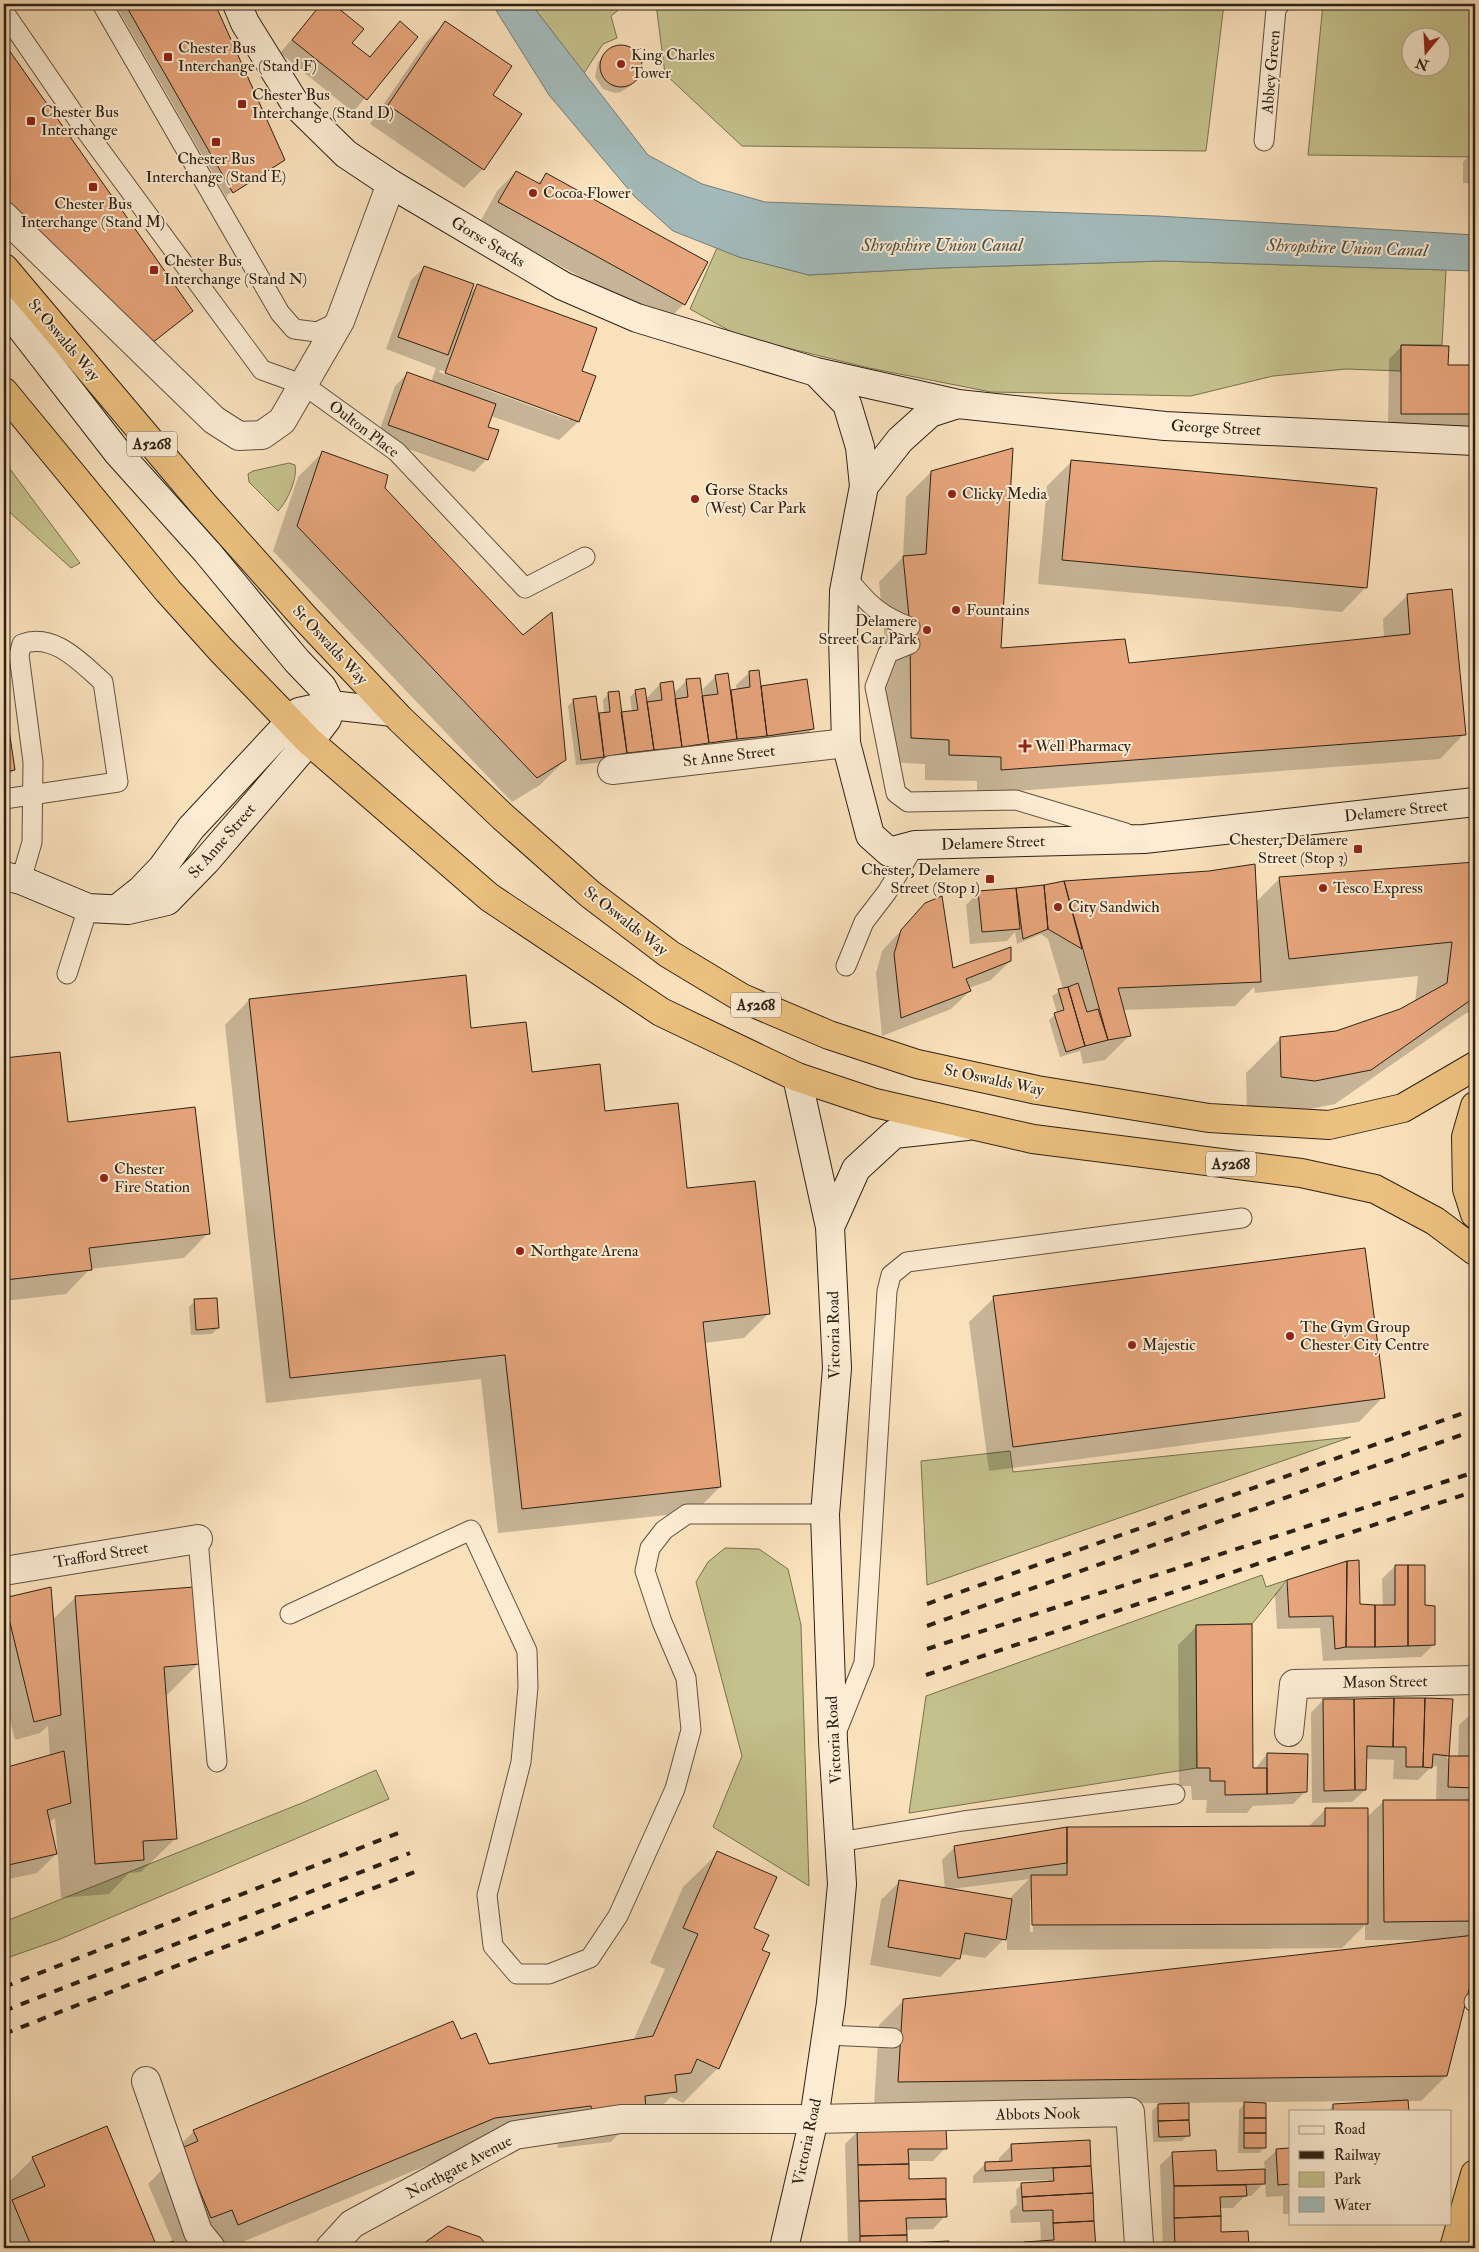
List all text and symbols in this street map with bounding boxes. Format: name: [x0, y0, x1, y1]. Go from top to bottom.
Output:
north arrow: [1402, 28, 1452, 78]
street label: Abbey Green: [1257, 29, 1285, 116]
place label: Chester Bus Interchange (Stand F): [178, 38, 317, 76]
place label: King Charles Tower: [631, 45, 715, 83]
marker: Chester Bus Interchange (Stand F): [162, 51, 174, 63]
text: N: [1413, 54, 1432, 74]
marker: King Charles Tower: [615, 58, 627, 70]
place label: Chester Bus Interchange (Stand D): [252, 85, 394, 123]
marker: Chester Bus Interchange (Stand D): [236, 98, 248, 110]
place label: Chester Bus Interchange: [41, 102, 119, 140]
marker: Chester Bus Interchange: [25, 115, 37, 127]
marker: Chester Bus Interchange (Stand E): [210, 136, 222, 148]
place label: Chester Bus Interchange (Stand E): [146, 149, 286, 187]
marker: Chester Bus Interchange (Stand M): [87, 181, 99, 193]
place label: Cocoa Flower: [543, 183, 631, 203]
marker: Cocoa Flower: [527, 187, 539, 199]
place label: Chester Bus Interchange (Stand M): [21, 194, 165, 232]
street label: Gorse Stacks: [447, 212, 529, 272]
water label: Shropshire Union Canal: [861, 234, 1024, 257]
water label: Shropshire Union Canal: [1265, 234, 1429, 262]
place label: Chester Bus Interchange (Stand N): [164, 251, 307, 289]
marker: Chester Bus Interchange (Stand N): [148, 264, 160, 276]
street label: St Oswalds Way: [24, 295, 105, 386]
street label: Oulton Place: [325, 396, 403, 462]
street label: George Street: [1170, 416, 1262, 440]
road number: A5268: [127, 432, 177, 456]
place label: Gorse Stacks (West) Car Park: [705, 480, 807, 518]
place label: Clicky Media: [962, 484, 1048, 504]
marker: Clicky Media: [946, 488, 958, 500]
marker: Gorse Stacks (West) Car Park: [689, 493, 701, 505]
place label: Fountains: [966, 600, 1030, 620]
street label: St Oswalds Way: [288, 601, 373, 690]
marker: Fountains: [950, 604, 962, 616]
place label: Delamere Street Car Park: [818, 611, 917, 649]
marker: Delamere Street Car Park: [921, 624, 933, 636]
place label: Well Pharmacy: [1034, 736, 1132, 756]
street label: St Anne Street: [682, 740, 776, 772]
marker: Well Pharmacy: [1019, 740, 1031, 752]
street label: Delamere Street: [1343, 796, 1449, 826]
street label: St Anne Street: [184, 799, 260, 883]
place label: Chester, Delamere Street (Stop 3): [1229, 830, 1348, 869]
street label: Delamere Street: [941, 831, 1045, 855]
marker: Chester, Delamere Street (Stop 3): [1352, 843, 1364, 855]
place label: Chester, Delamere Street (Stop 1): [861, 860, 980, 899]
marker: Chester, Delamere Street (Stop 1): [984, 873, 996, 885]
place label: Tesco Express: [1333, 878, 1423, 899]
street label: St Oswalds Way: [580, 882, 673, 961]
marker: Tesco Express: [1317, 882, 1329, 894]
place label: City Sandwich: [1068, 897, 1160, 917]
marker: City Sandwich: [1052, 901, 1064, 913]
road number: A5268: [731, 992, 781, 1018]
street label: St Oswalds Way: [942, 1060, 1047, 1101]
road number: A5268: [1206, 1152, 1256, 1176]
place label: Chester Fire Station: [114, 1159, 190, 1197]
marker: Chester Fire Station: [98, 1172, 110, 1184]
place label: Northgate Arena: [530, 1241, 639, 1261]
marker: Northgate Arena: [514, 1245, 526, 1257]
street label: Victoria Road: [823, 1291, 845, 1379]
place label: The Gym Group Chester City Centre: [1300, 1317, 1429, 1355]
marker: The Gym Group Chester City Centre: [1284, 1330, 1296, 1342]
place label: Majestic: [1142, 1335, 1196, 1355]
marker: Majestic: [1126, 1339, 1138, 1351]
street label: Trafford Street: [52, 1538, 150, 1572]
street label: Mason Street: [1342, 1671, 1428, 1693]
street label: Victoria Road: [822, 1695, 846, 1785]
street label: Victoria Road: [788, 2097, 826, 2187]
street label: Abbots Nook: [995, 2103, 1081, 2125]
legend: [1289, 2110, 1452, 2224]
text: Road: [1334, 2120, 1366, 2139]
street label: Northgate Avenue: [403, 2131, 516, 2203]
text: Railway: [1334, 2146, 1381, 2165]
text: Park: [1334, 2170, 1361, 2189]
text: Water: [1333, 2196, 1371, 2215]

